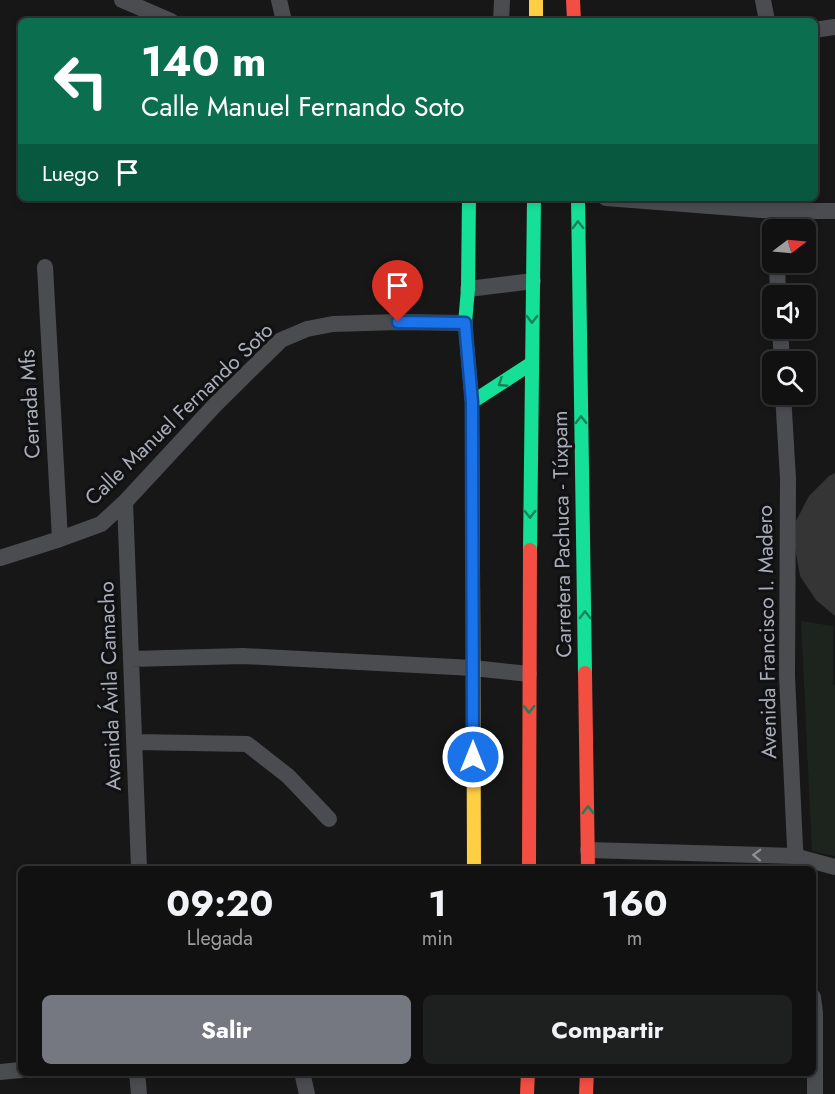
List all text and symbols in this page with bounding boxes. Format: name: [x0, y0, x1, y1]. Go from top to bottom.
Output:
text: 140 m: [141, 31, 267, 92]
icon: left: [42, 42, 120, 120]
text: Calle Manuel Fernando Soto: [141, 87, 465, 126]
icon: arrive: [111, 156, 144, 189]
text: Luego: [42, 157, 99, 189]
north arrow: [762, 219, 816, 273]
map controls: [762, 219, 816, 405]
one-way arrow: [572, 221, 585, 230]
pin: [372, 260, 423, 322]
icon: arrive: [381, 269, 414, 302]
button: sound: [762, 285, 816, 339]
one-way arrow: [526, 315, 539, 324]
street label: Calle Manuel Fernando Soto: [78, 316, 280, 512]
street label: Cerrada Mfs: [12, 349, 48, 459]
button: search: [762, 351, 816, 405]
one-way arrow: [498, 375, 508, 387]
street label: Carretera Pachuca - Túxpam: [545, 410, 579, 658]
one-way arrow: [575, 416, 588, 425]
street label: Avenida Francisco I. Madero: [750, 505, 784, 759]
one-way arrow: [524, 510, 536, 519]
street label: Avenida Ávila Camacho: [91, 581, 129, 791]
one-way arrow: [578, 611, 591, 620]
one-way arrow: [523, 705, 535, 714]
position arrow: [441, 725, 505, 789]
one-way arrow: [582, 806, 594, 815]
one-way arrow: [752, 849, 761, 862]
text: 09:20: [166, 877, 273, 929]
text: 1: [428, 877, 447, 929]
text: 160: [601, 877, 668, 929]
text: Llegada: [187, 924, 253, 953]
text: min: [422, 924, 453, 953]
text: m: [627, 924, 642, 953]
button: Salir: [42, 995, 411, 1064]
button: Compartir: [423, 995, 792, 1064]

